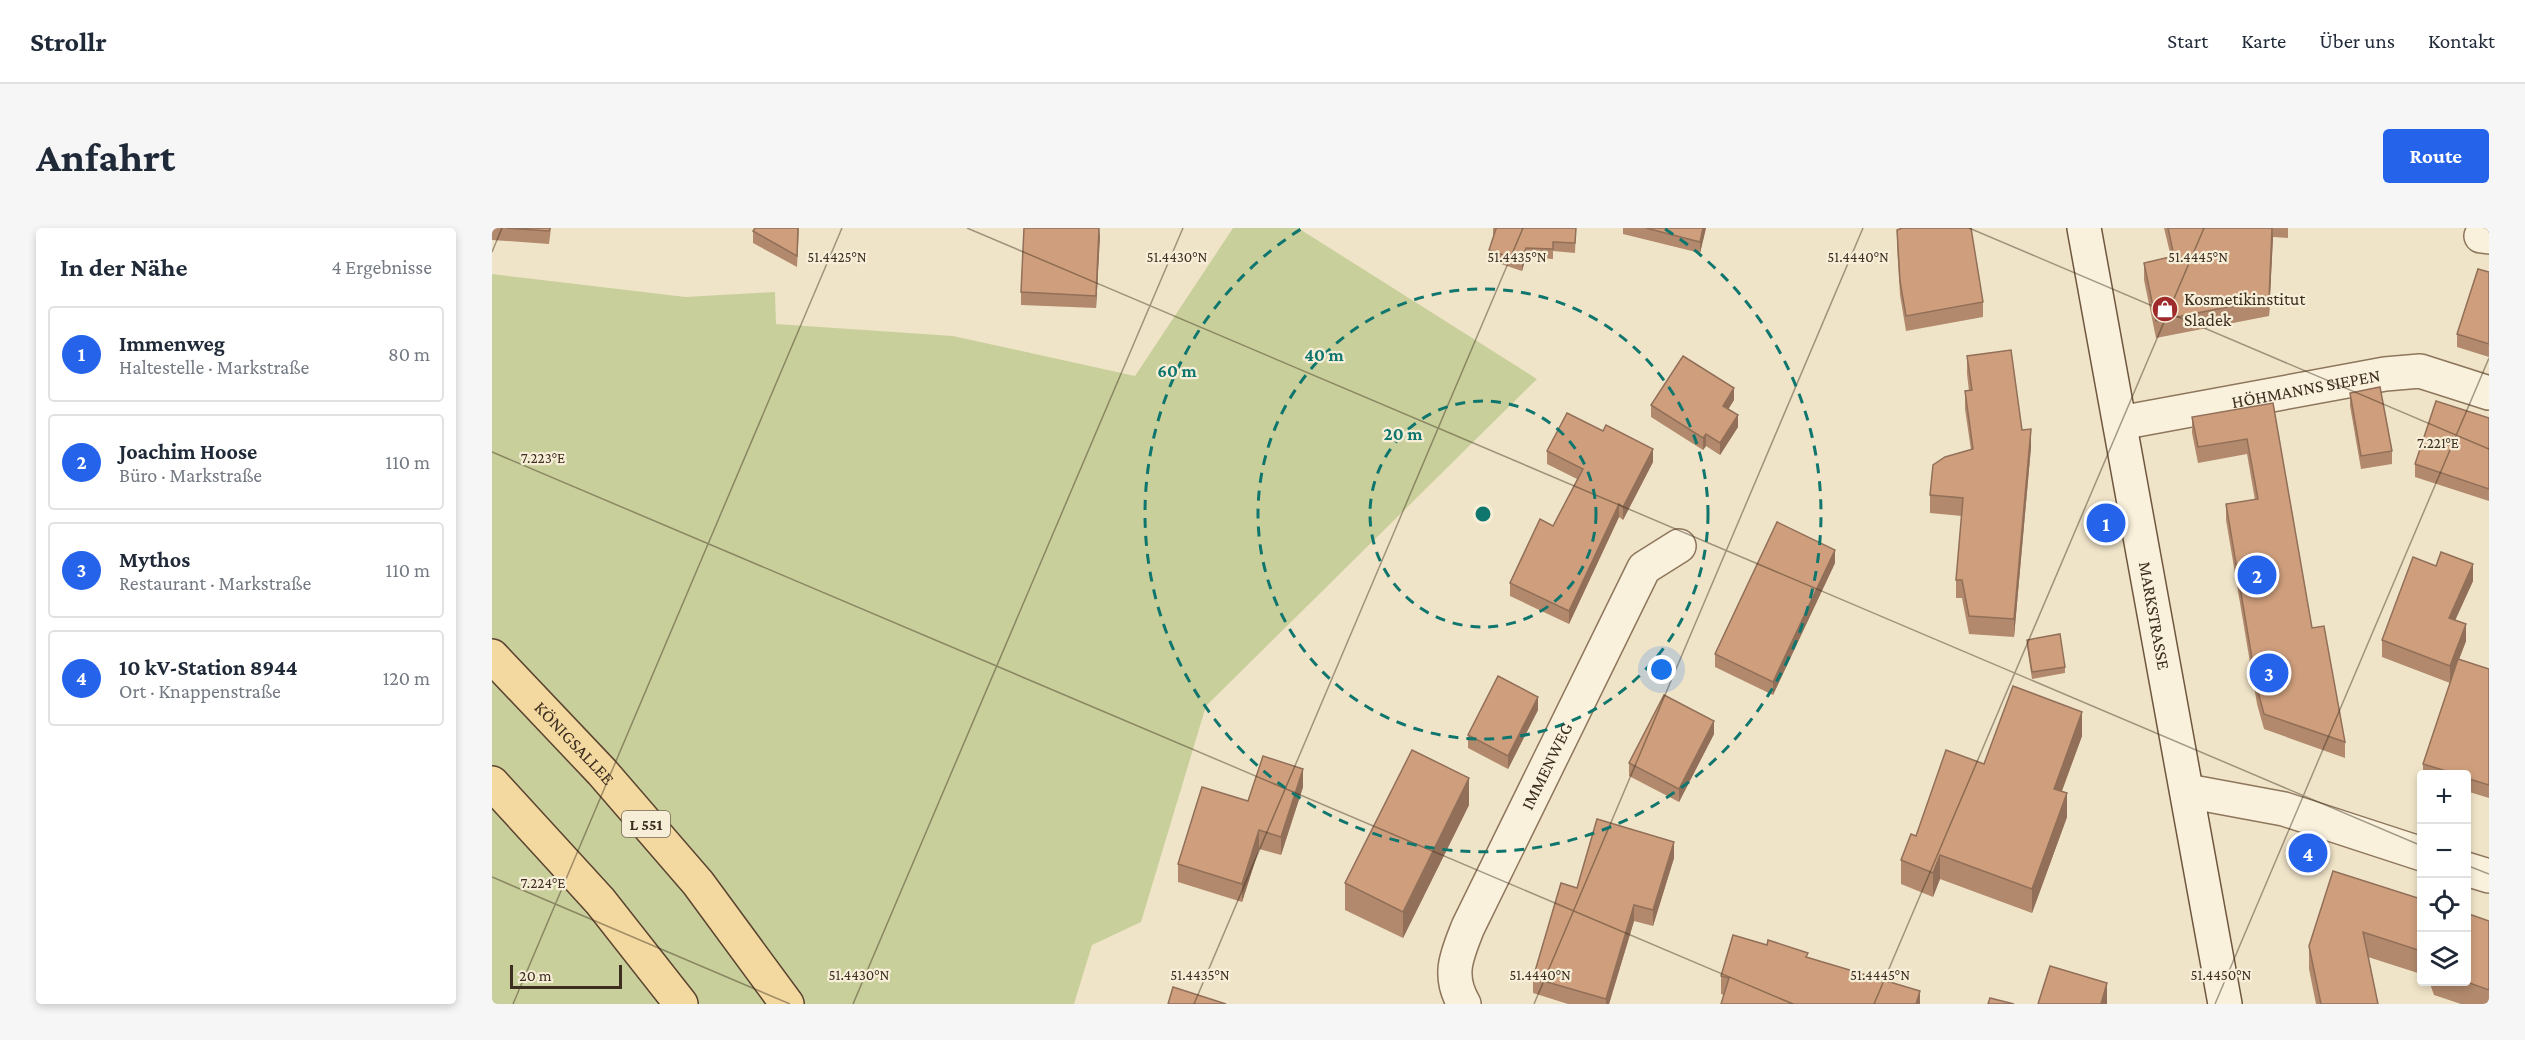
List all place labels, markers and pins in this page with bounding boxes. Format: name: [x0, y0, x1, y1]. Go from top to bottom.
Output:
place label: Kosmetikinstitut Sladek: [2184, 289, 2306, 330]
shop icon: Kosmetikinstitut Sladek: [2150, 294, 2180, 324]
pin: 1: [2086, 500, 2126, 546]
centre of rings: [1473, 504, 1493, 524]
pin: 2: [2238, 552, 2276, 598]
pin: 3: [2250, 650, 2288, 696]
pin: 4: [2288, 830, 2328, 876]

